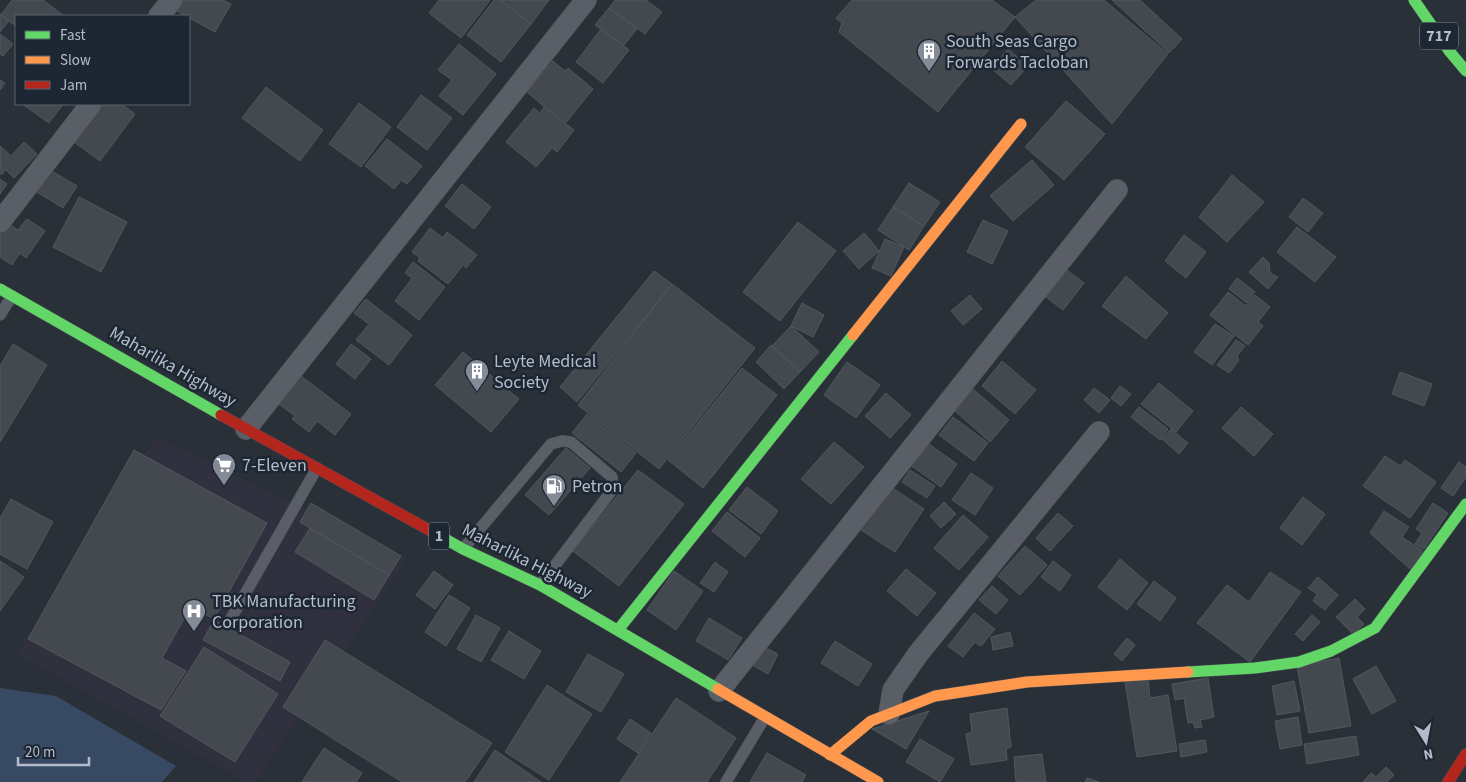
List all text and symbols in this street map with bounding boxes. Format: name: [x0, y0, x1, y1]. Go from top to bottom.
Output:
legend: [15, 15, 190, 105]
road number: 717: [1420, 22, 1458, 50]
text: Fast: [60, 25, 86, 46]
place label: South Seas Cargo Forwards Tacloban: [946, 29, 1089, 75]
building icon: South Seas Cargo Forwards Tacloban: [916, 38, 942, 72]
text: Slow: [60, 50, 91, 71]
text: Jam: [60, 75, 87, 96]
street label: Maharlika Highway: [105, 320, 242, 414]
place label: Leyte Medical Society: [494, 349, 596, 395]
building icon: Leyte Medical Society: [464, 358, 490, 392]
supermarket icon: 7-Eleven: [211, 452, 237, 486]
place label: 7-Eleven: [242, 453, 307, 478]
fuel station icon: Petron: [541, 473, 567, 507]
place label: Petron: [572, 474, 622, 499]
street label: Maharlika Highway: [458, 517, 597, 605]
road number: 1: [429, 522, 449, 550]
place label: TBK Manufacturing Corporation: [212, 589, 356, 635]
hospital icon: TBK Manufacturing Corporation: [181, 598, 207, 632]
north arrow: [1401, 717, 1451, 767]
scale bar: [18, 734, 89, 766]
text: 20 m: [25, 742, 55, 763]
text: N: [1422, 743, 1435, 764]

